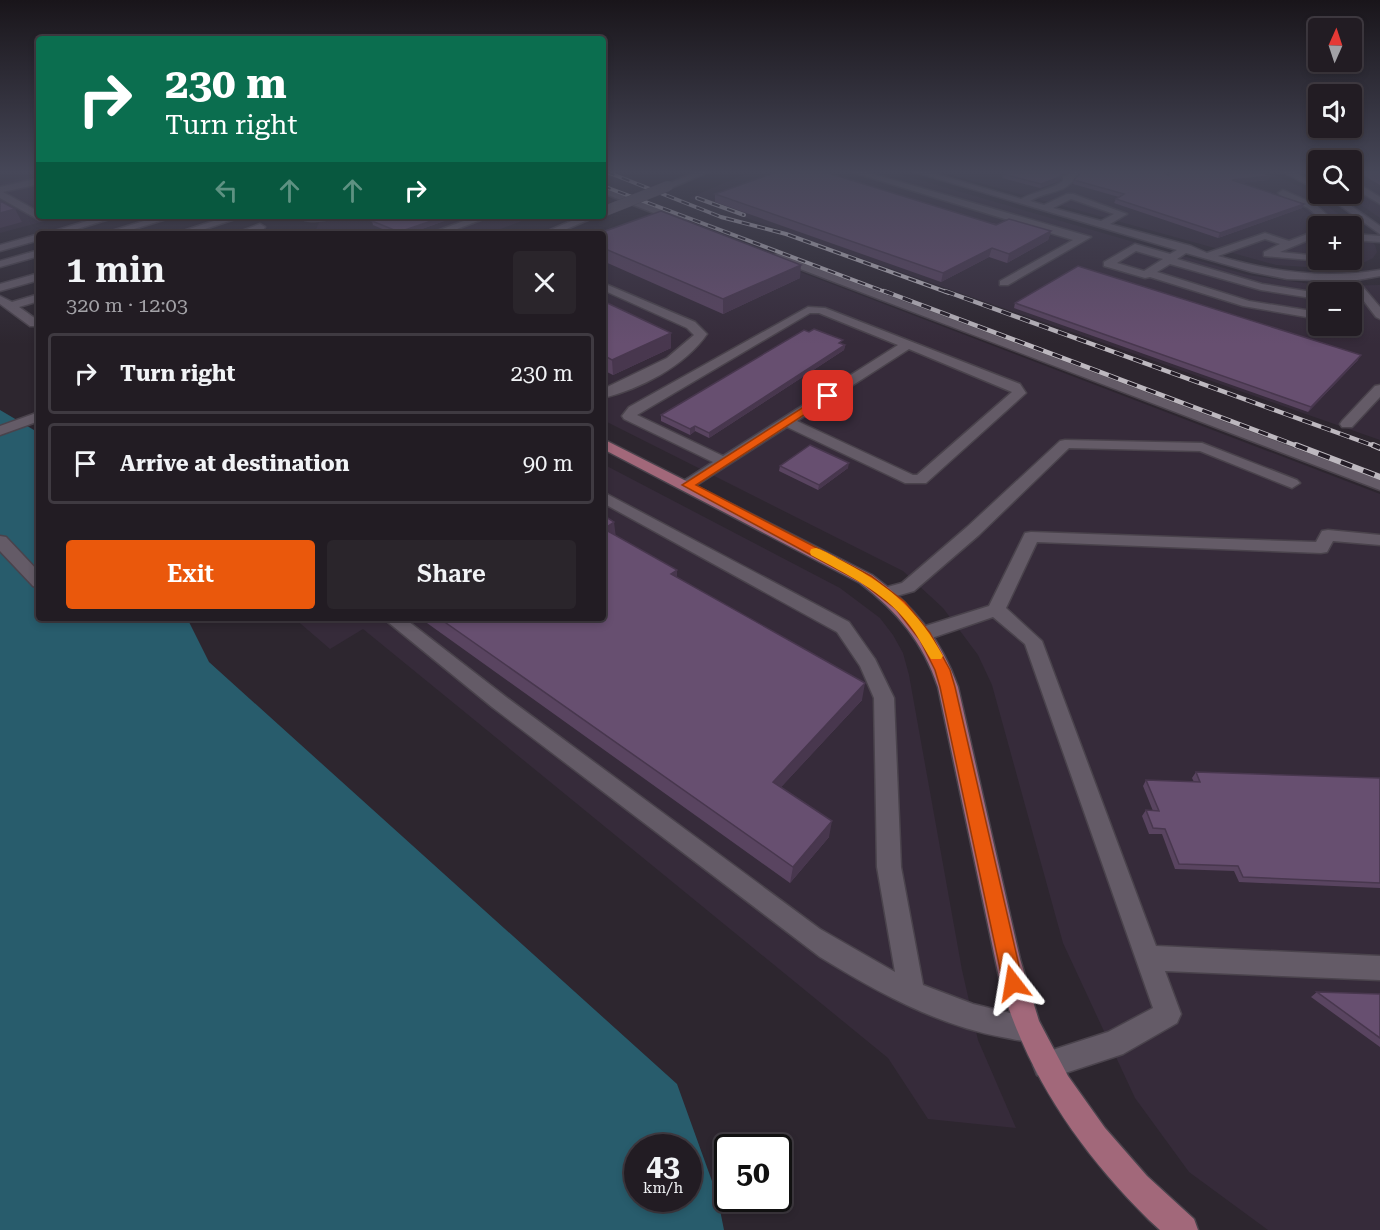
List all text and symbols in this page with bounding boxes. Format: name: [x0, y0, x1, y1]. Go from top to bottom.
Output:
north arrow: [1308, 18, 1362, 72]
map controls: [1308, 18, 1362, 336]
text: 230 m: [165, 59, 287, 108]
icon: right: [66, 60, 144, 138]
button: sound: [1308, 84, 1362, 138]
text: Turn right: [165, 109, 298, 141]
button: search: [1308, 150, 1362, 204]
icon: left: [210, 174, 243, 207]
icon: ahead: [273, 174, 306, 207]
icon: ahead: [336, 174, 369, 207]
icon: right: [399, 174, 432, 207]
button: +: [1308, 216, 1362, 270]
text: 1 min: [66, 249, 165, 291]
button: close: [513, 251, 576, 314]
button: −: [1308, 282, 1362, 336]
text: 320 m · 12:03: [66, 293, 188, 317]
icon: right: [69, 357, 102, 390]
text: Turn right: [120, 361, 235, 386]
text: 230 m: [510, 361, 573, 386]
pin: [802, 370, 853, 421]
icon: arrive: [811, 379, 844, 412]
icon: arrive: [69, 447, 102, 480]
text: Arrive at destination: [120, 451, 349, 476]
text: 90 m: [523, 451, 573, 476]
button: Exit: [66, 540, 315, 609]
button: Share: [327, 540, 576, 609]
position arrow: [981, 951, 1045, 1015]
speed limit sign: 50: [714, 1134, 792, 1212]
text: 43: [646, 1148, 680, 1183]
text: km/h: [643, 1179, 683, 1197]

